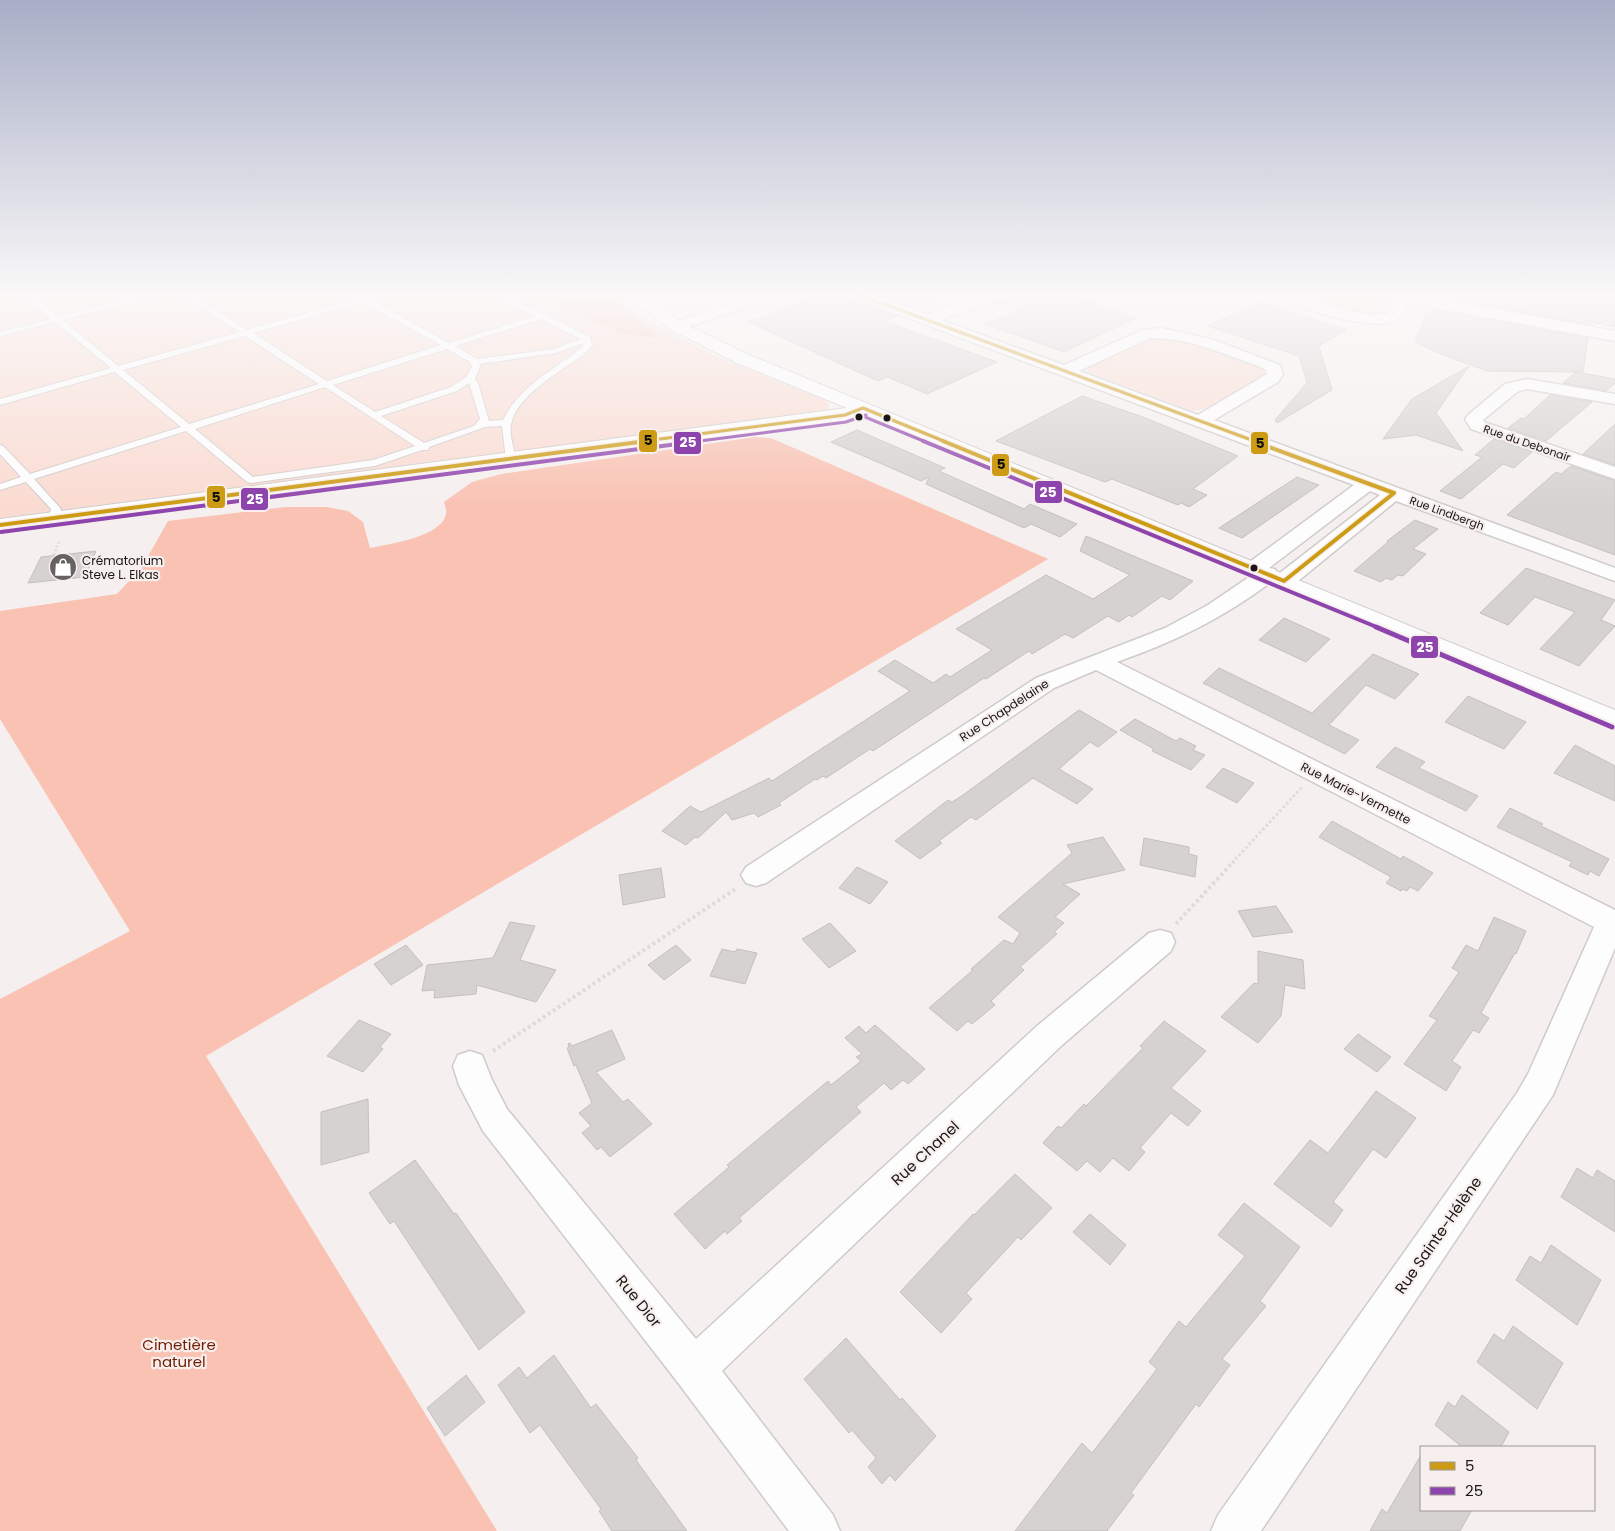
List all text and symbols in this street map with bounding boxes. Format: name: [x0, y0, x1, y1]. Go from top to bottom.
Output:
unlabelled marker: [854, 412, 864, 422]
unlabelled marker: [882, 413, 892, 423]
street label: Rue du Debonair: [1481, 421, 1573, 465]
line badge: 5: [638, 429, 658, 453]
text: 5: [643, 430, 653, 450]
line badge: 25: [673, 431, 702, 455]
line badge: 5: [1250, 431, 1269, 455]
text: 25: [679, 432, 697, 452]
text: 5: [1255, 433, 1265, 453]
line badge: 5: [991, 453, 1010, 477]
text: 5: [996, 454, 1006, 474]
line badge: 25: [1034, 480, 1063, 504]
text: 25: [1039, 482, 1057, 502]
line badge: 5: [206, 485, 226, 509]
text: 5: [211, 487, 221, 507]
line badge: 25: [240, 487, 269, 511]
text: 25: [246, 489, 264, 509]
street label: Rue Lindbergh: [1407, 492, 1487, 534]
shop icon: Crématorium Steve L. Elkas: [48, 552, 78, 582]
place label: Crématorium Steve L. Elkas: [82, 552, 163, 583]
unlabelled marker: [1249, 563, 1259, 573]
line badge: 25: [1410, 635, 1439, 659]
text: 25: [1416, 637, 1434, 657]
street label: Rue Chapdelaine: [956, 675, 1052, 745]
street label: Rue Marie-Vermette: [1298, 758, 1414, 828]
street label: Rue Chanel: [886, 1116, 964, 1190]
street label: Rue Sainte-Hélène: [1390, 1172, 1486, 1298]
street label: Rue Dior: [611, 1270, 667, 1332]
park label: Cimetière naturel: [142, 1334, 216, 1372]
legend: [1420, 1446, 1595, 1511]
text: 5: [1465, 1455, 1474, 1476]
text: 25: [1465, 1480, 1483, 1501]

